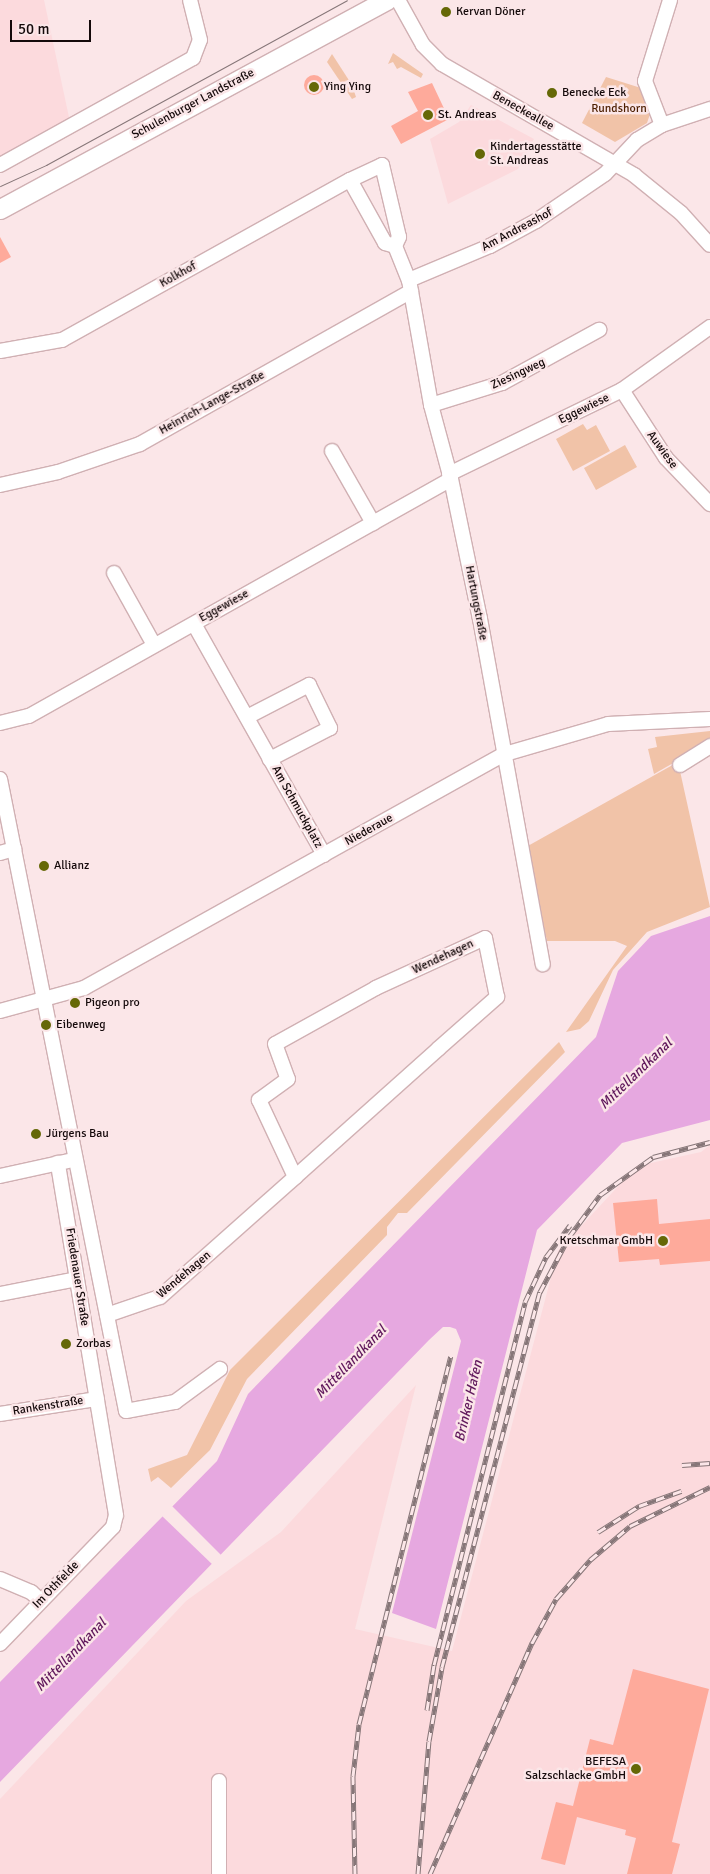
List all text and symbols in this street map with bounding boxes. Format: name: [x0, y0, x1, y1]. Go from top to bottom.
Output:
place label: Kervan Döner: [456, 5, 525, 19]
marker: Kervan Döner: [440, 6, 452, 18]
scale bar: [12, 10, 94, 42]
text: 50 m: [18, 20, 49, 38]
street label: Schulenburger Landstraße: [129, 66, 257, 142]
place label: Ying Ying: [324, 80, 371, 94]
marker: Ying Ying: [308, 81, 320, 93]
place label: Benecke Eck: [562, 86, 626, 100]
marker: Benecke Eck: [546, 87, 558, 99]
street label: Beneckeallee: [490, 88, 556, 134]
park label: Rundshorn: [591, 102, 647, 116]
place label: St. Andreas: [438, 108, 496, 122]
marker: St. Andreas: [422, 109, 434, 121]
place label: Kindertagesstätte St. Andreas: [490, 140, 582, 168]
marker: Kindertagesstätte St. Andreas: [474, 148, 486, 160]
street label: Am Andreashof: [479, 205, 555, 255]
street label: Kolkhof: [157, 259, 199, 291]
street label: Ziesingweg: [489, 355, 547, 393]
street label: Heinrich-Lange-Straße: [157, 368, 267, 438]
street label: Eggewiese: [556, 391, 612, 427]
street label: Auwiese: [644, 428, 680, 472]
street label: Hartungstraße: [462, 564, 490, 642]
street label: Eggewiese: [197, 586, 251, 626]
street label: Am Schmuckplatz: [268, 763, 326, 851]
street label: Niederaue: [342, 811, 396, 849]
place label: Allianz: [54, 859, 89, 873]
marker: Allianz: [38, 860, 50, 872]
street label: Wendehagen: [410, 937, 476, 977]
place label: Pigeon pro: [85, 996, 140, 1010]
marker: Pigeon pro: [69, 997, 81, 1009]
place label: Eibenweg: [56, 1018, 106, 1032]
marker: Eibenweg: [40, 1019, 52, 1031]
water label: Mittellandkanal: [596, 1035, 676, 1113]
place label: Jürgens Bau: [46, 1127, 109, 1141]
marker: Jürgens Bau: [30, 1128, 42, 1140]
street label: Friedenauer Straße: [62, 1227, 92, 1327]
place label: Kretschmar GmbH: [560, 1234, 653, 1248]
marker: Kretschmar GmbH: [657, 1235, 669, 1247]
street label: Wendehagen: [154, 1248, 214, 1302]
water label: Mittellandkanal: [312, 1322, 390, 1402]
place label: Zorbas: [76, 1337, 111, 1351]
marker: Zorbas: [60, 1338, 72, 1350]
water label: Brinker Hafen: [452, 1359, 486, 1443]
street label: Rankenstraße: [12, 1393, 84, 1419]
street label: Im Othfelde: [30, 1558, 82, 1612]
water label: Mittellandkanal: [32, 1615, 110, 1695]
place label: BEFESA Salzschlacke GmbH: [525, 1755, 626, 1783]
marker: BEFESA Salzschlacke GmbH: [630, 1763, 642, 1775]

